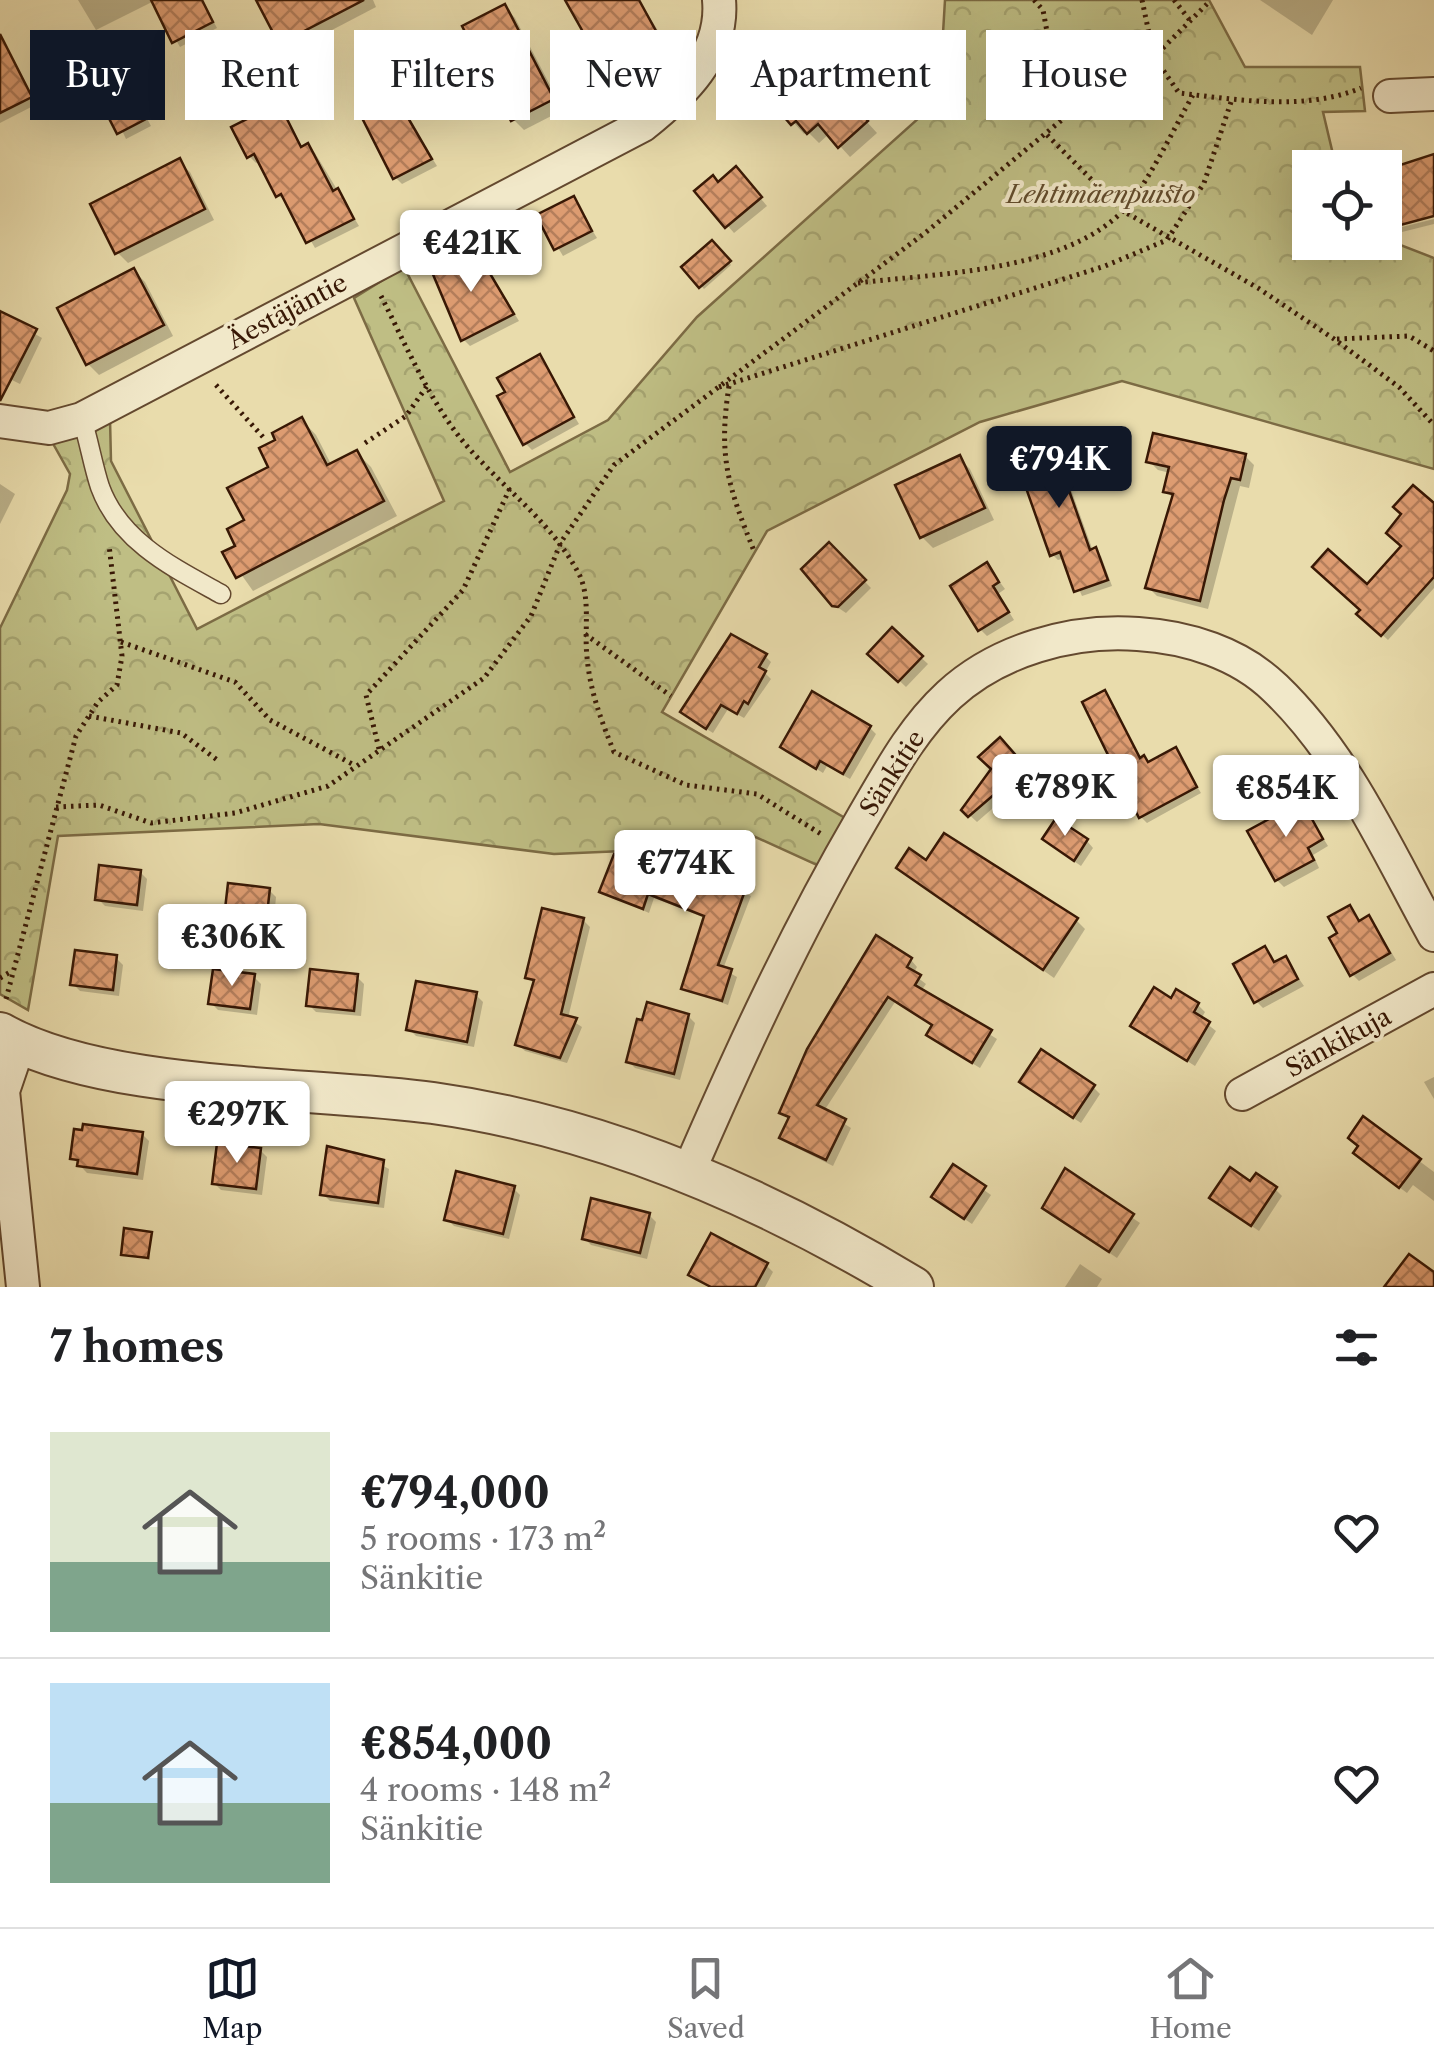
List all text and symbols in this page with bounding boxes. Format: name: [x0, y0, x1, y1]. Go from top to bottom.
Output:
chip: Buy: [30, 30, 165, 120]
chip: Rent: [185, 30, 334, 120]
chip: Filters: [354, 30, 530, 120]
chip: New: [550, 30, 696, 120]
chip: Apartment: [716, 30, 966, 120]
chip: House: [986, 30, 1163, 120]
map controls: [1292, 150, 1402, 260]
button: locate: [1292, 150, 1402, 260]
park label: Lehtimäenpuisto: [1005, 179, 1195, 210]
pin: €421K: [401, 210, 541, 295]
text: €421K: [422, 223, 520, 262]
street label: Äestäjäntie: [221, 267, 352, 356]
pin: €794K: [989, 426, 1129, 511]
text: €794K: [1009, 439, 1109, 478]
street label: Sänkitie: [853, 724, 932, 822]
pin: €789K: [995, 754, 1135, 839]
pin: €854K: [1216, 755, 1356, 840]
text: €789K: [1014, 767, 1116, 806]
text: €854K: [1235, 768, 1337, 807]
pin: €774K: [615, 830, 755, 915]
text: €774K: [636, 843, 734, 882]
pin: €306K: [162, 904, 302, 989]
text: €306K: [180, 917, 284, 956]
street label: Sänkikuja: [1280, 1000, 1397, 1084]
pin: €297K: [167, 1081, 307, 1166]
text: €297K: [187, 1094, 287, 1133]
icon: filters: [1329, 1320, 1384, 1375]
text: 7 homes: [50, 1321, 224, 1373]
text: €794,000: [360, 1467, 550, 1519]
icon: home: [130, 1472, 250, 1592]
icon: heart: [1329, 1505, 1384, 1560]
text: 5 rooms · 173 m²: [360, 1519, 606, 1558]
text: Sänkitie: [360, 1558, 483, 1597]
text: €854,000: [360, 1718, 552, 1770]
icon: home: [130, 1723, 250, 1843]
icon: heart: [1329, 1756, 1384, 1811]
text: 4 rooms · 148 m²: [360, 1770, 611, 1809]
text: Sänkitie: [360, 1809, 483, 1848]
tab: Map: [202, 1951, 262, 2045]
tab: Saved: [667, 1951, 745, 2045]
tab: Home: [1149, 1951, 1232, 2045]

